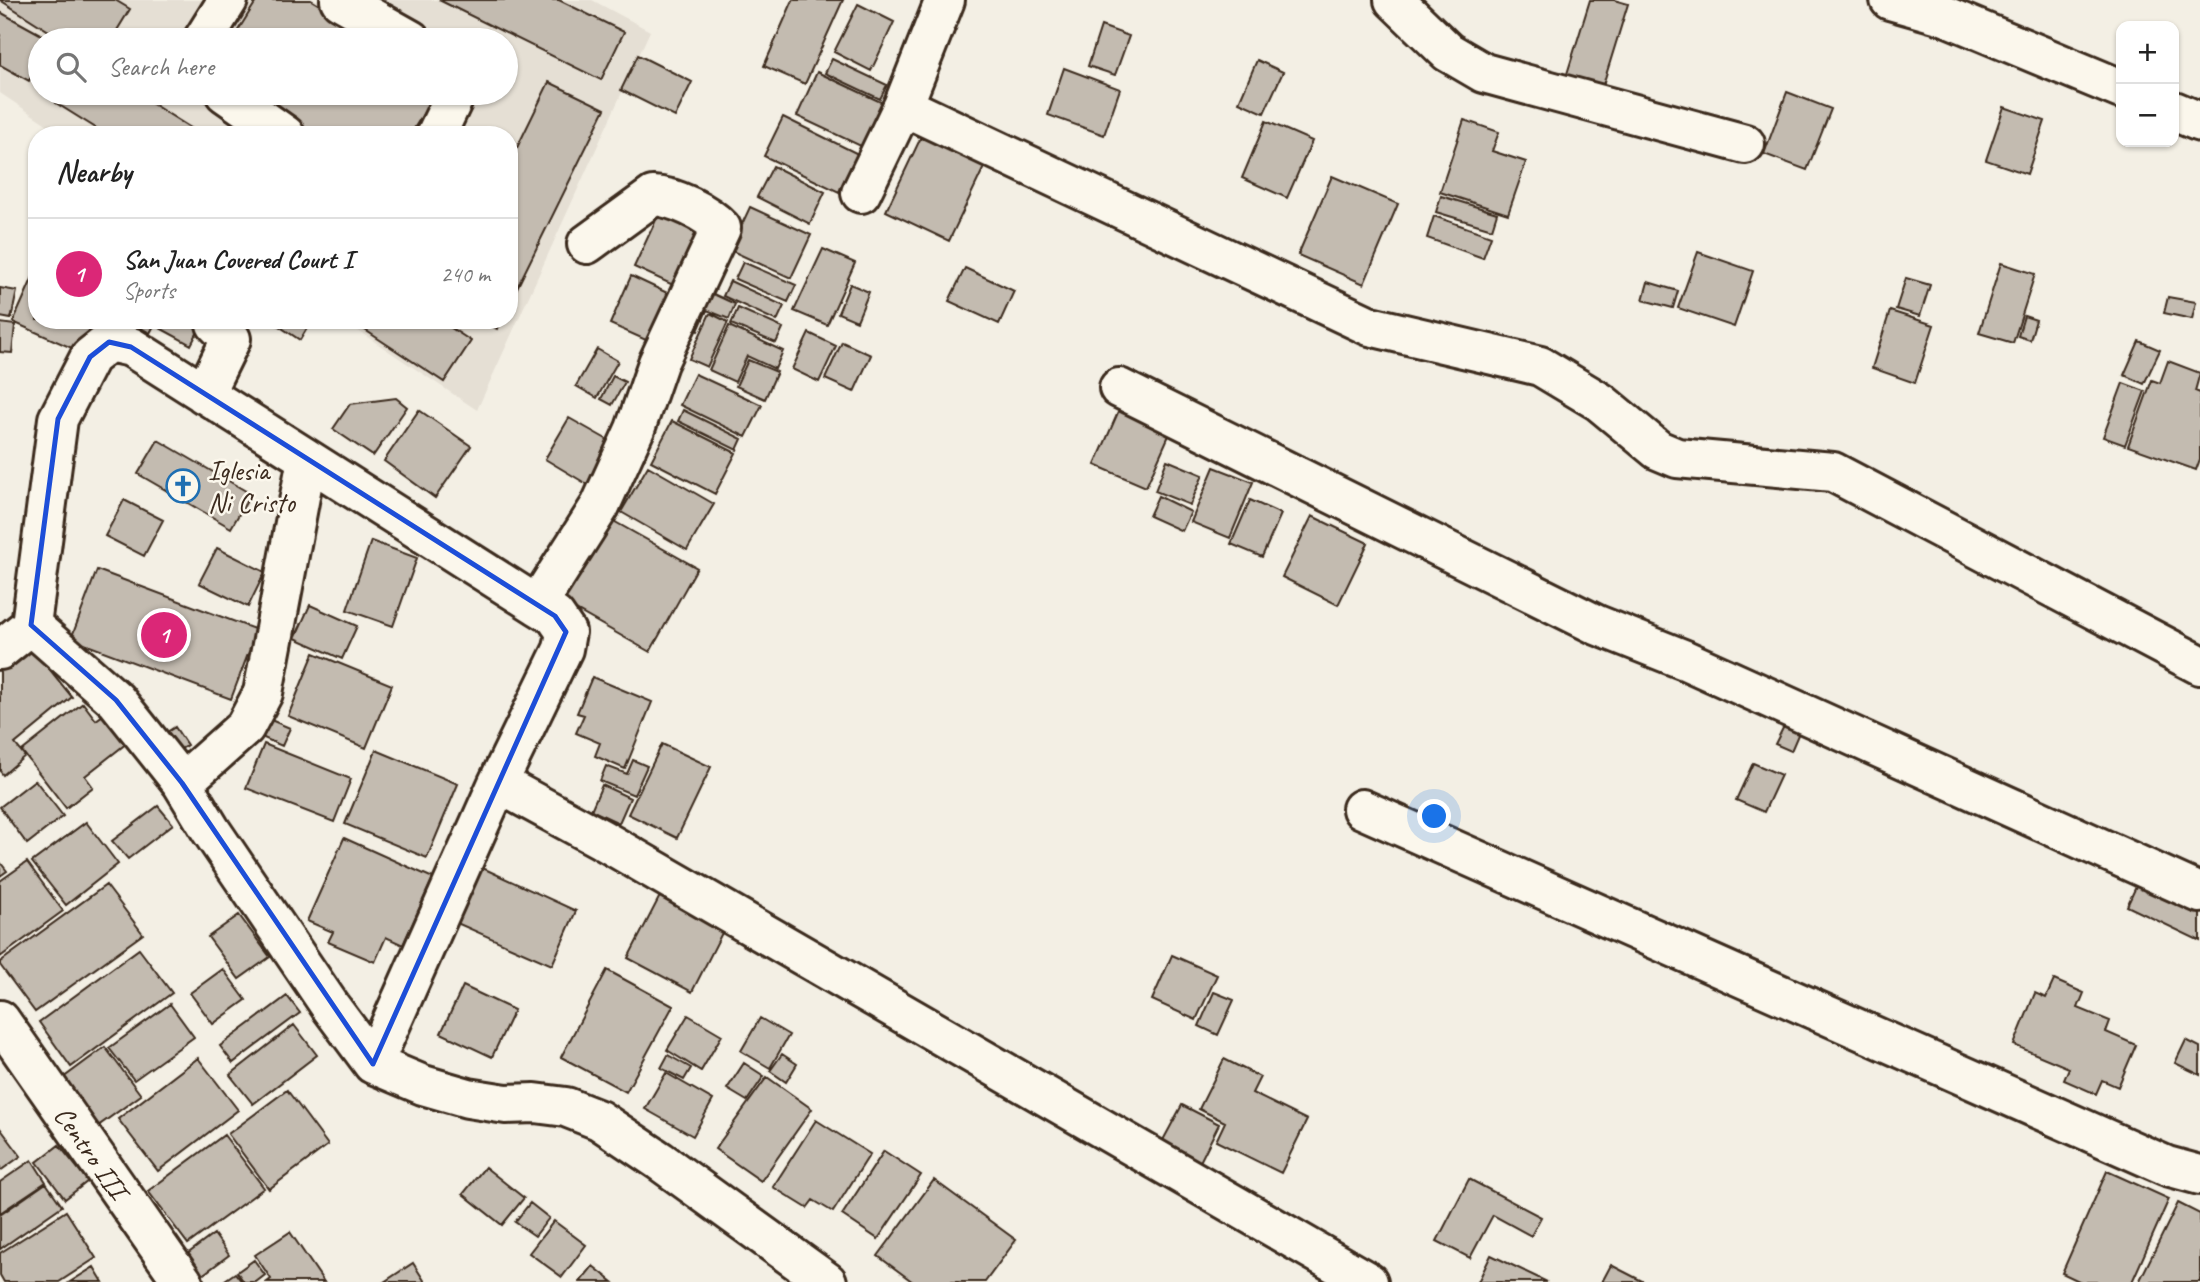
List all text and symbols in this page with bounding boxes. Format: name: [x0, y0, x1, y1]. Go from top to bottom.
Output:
map controls: [2116, 21, 2179, 147]
button: +: [2116, 21, 2179, 84]
search box: [28, 28, 518, 105]
icon: search: [52, 48, 90, 86]
text: Search here: [108, 50, 214, 83]
button: −: [2116, 84, 2179, 147]
text: Nearby: [56, 153, 132, 191]
text: San Juan Covered Court I: [123, 243, 353, 276]
text: 1: [74, 260, 84, 289]
text: 240 m: [441, 260, 490, 289]
text: Sports: [123, 276, 175, 305]
place label: Iglesia Ni Cristo: [208, 453, 297, 520]
church icon: Iglesia Ni Cristo: [164, 467, 202, 505]
pin: 1: [141, 609, 187, 661]
your location: [1417, 799, 1451, 833]
street label: Centro III: [47, 1099, 139, 1210]

